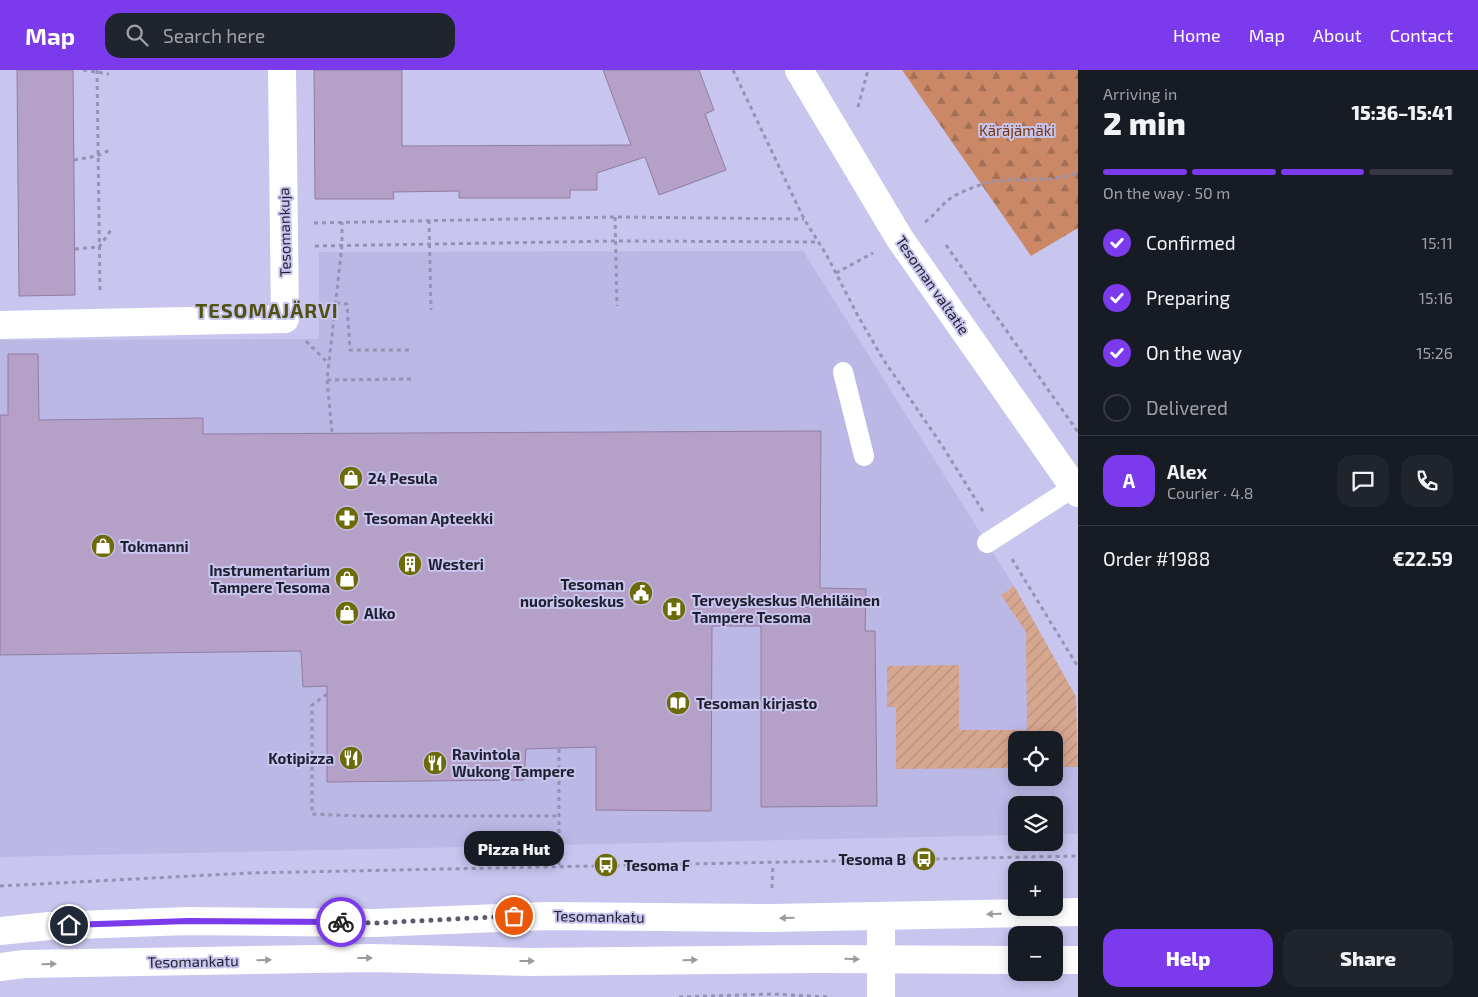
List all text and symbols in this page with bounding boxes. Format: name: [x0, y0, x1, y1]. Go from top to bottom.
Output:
search box: [105, 13, 455, 58]
text: Map: [25, 21, 75, 50]
icon: search: [123, 21, 151, 49]
text: Search here: [163, 24, 265, 47]
text: Home: [1173, 24, 1221, 46]
text: Map: [1249, 24, 1285, 46]
text: About: [1313, 24, 1362, 46]
text: Contact: [1390, 24, 1453, 46]
text: Arriving in: [1103, 84, 1177, 103]
text: 15:36–15:41: [1351, 101, 1453, 124]
text: 2 min: [1103, 103, 1186, 141]
park label: Käräjämäki: [979, 121, 1055, 140]
text: On the way · 50 m: [1103, 183, 1230, 202]
street label: Tesomankuja: [274, 187, 295, 277]
icon: check: [1103, 229, 1131, 257]
text: Confirmed: [1146, 231, 1236, 254]
street label: Tesoman valtatie: [892, 232, 974, 338]
text: 15:11: [1422, 233, 1453, 252]
icon: check: [1103, 284, 1131, 312]
text: Preparing: [1146, 286, 1230, 309]
text: 15:16: [1419, 288, 1453, 307]
district label: TESOMAJÄRVI: [195, 298, 339, 322]
icon: check: [1103, 339, 1131, 367]
text: On the way: [1146, 341, 1242, 364]
text: 15:26: [1416, 343, 1453, 362]
text: Delivered: [1146, 396, 1228, 419]
button: chat: [1337, 455, 1389, 507]
button: phone: [1401, 455, 1453, 507]
text: Alex: [1167, 460, 1207, 483]
shop icon: 24 Pesula: [338, 465, 364, 491]
place label: 24 Pesula: [368, 469, 438, 487]
text: A: [1123, 469, 1135, 492]
text: Courier · 4.8: [1167, 483, 1254, 502]
pharmacy icon: Tesoman Apteekki: [334, 505, 360, 531]
place label: Tesoman Apteekki: [364, 509, 493, 527]
shop icon: Tokmanni: [90, 533, 116, 559]
place label: Tokmanni: [120, 537, 189, 555]
text: Order #1988: [1103, 547, 1210, 570]
text: €22.59: [1392, 547, 1453, 570]
building icon: Westeri: [397, 551, 423, 577]
place label: Westeri: [428, 555, 484, 573]
place label: Instrumentarium Tampere Tesoma: [209, 561, 330, 596]
shop icon: Instrumentarium Tampere Tesoma: [334, 566, 360, 592]
place label: Tesoman nuorisokeskus: [520, 575, 624, 610]
public building icon: Tesoman nuorisokeskus: [628, 580, 654, 606]
place label: Terveyskeskus Mehiläinen Tampere Tesoma: [692, 591, 880, 626]
hospital icon: Terveyskeskus Mehiläinen Tampere Tesoma: [661, 596, 687, 622]
shop icon: Alko: [334, 600, 360, 626]
place label: Alko: [364, 604, 396, 622]
library icon: Tesoman kirjasto: [665, 690, 691, 716]
place label: Tesoman kirjasto: [696, 694, 818, 712]
map controls: [1008, 731, 1063, 981]
button: locate: [1008, 731, 1063, 786]
restaurant icon: Kotipizza: [338, 745, 364, 771]
place label: Ravintola Wukong Tampere: [452, 745, 575, 780]
place label: Kotipizza: [268, 749, 334, 767]
restaurant icon: Ravintola Wukong Tampere: [422, 750, 448, 776]
button: layers: [1008, 796, 1063, 851]
callout: Pizza Hut: [464, 831, 564, 866]
text: Pizza Hut: [478, 839, 550, 858]
bus stop icon: Tesoma B: [911, 846, 937, 872]
place label: Tesoma B: [839, 850, 906, 868]
bus stop icon: Tesoma F: [593, 852, 619, 878]
place label: Tesoma F: [624, 856, 690, 874]
button: +: [1008, 861, 1063, 916]
pin: [493, 895, 535, 937]
courier: [316, 897, 366, 947]
icon: bag: [500, 902, 528, 930]
pin: [48, 904, 90, 946]
street label: Tesomankatu: [553, 906, 645, 926]
icon: bike: [327, 908, 355, 936]
one-way arrow: [986, 910, 1002, 918]
icon: home: [55, 911, 83, 939]
one-way arrow: [779, 914, 795, 922]
button: −: [1008, 926, 1063, 981]
button: Help: [1103, 929, 1273, 987]
button: Share: [1283, 929, 1453, 987]
street label: Tesomankatu: [147, 951, 239, 971]
one-way arrow: [357, 954, 373, 962]
one-way arrow: [845, 955, 861, 963]
one-way arrow: [256, 956, 272, 964]
one-way arrow: [682, 956, 698, 964]
one-way arrow: [520, 957, 536, 965]
one-way arrow: [41, 960, 57, 968]

